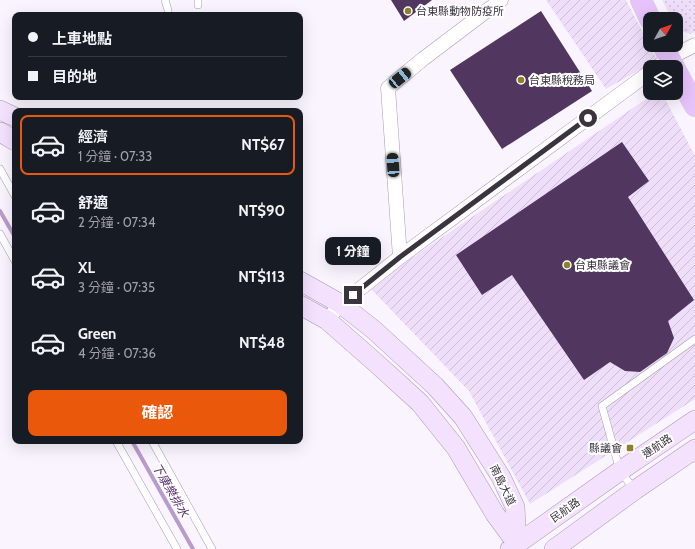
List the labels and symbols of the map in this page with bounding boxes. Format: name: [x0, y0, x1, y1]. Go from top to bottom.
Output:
place label: 台東縣動物防疫所: [416, 4, 504, 18]
marker: 台東縣動物防疫所: [403, 6, 413, 16]
north arrow: [643, 12, 683, 52]
car: [387, 66, 413, 90]
place label: 台東縣稅務局: [529, 73, 595, 87]
marker: 台東縣稅務局: [516, 75, 526, 85]
route start: [579, 109, 597, 127]
car: [386, 153, 400, 177]
callout: 1 分鐘: [325, 237, 381, 265]
place label: 台東縣議會: [575, 258, 630, 272]
marker: 台東縣議會: [562, 260, 572, 270]
route end: [344, 286, 362, 304]
street label: 連航路: [639, 431, 675, 461]
place label: 縣議會: [589, 441, 622, 455]
marker: 縣議會: [625, 443, 635, 453]
water label: 下康樂排水: [150, 460, 193, 521]
street label: 南島大道: [487, 462, 519, 508]
street label: 民航路: [547, 495, 583, 525]

